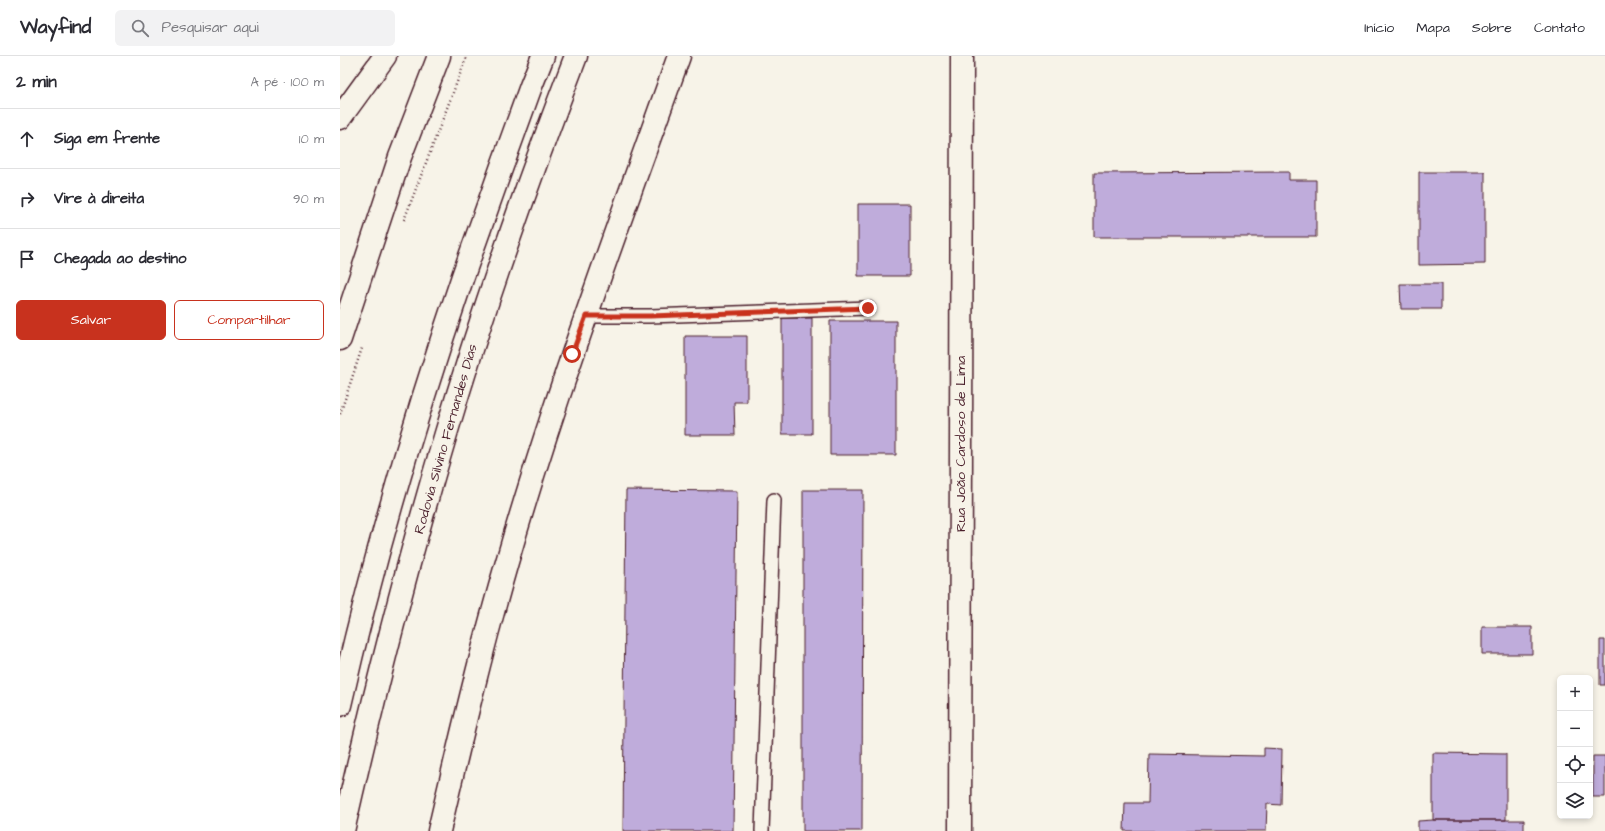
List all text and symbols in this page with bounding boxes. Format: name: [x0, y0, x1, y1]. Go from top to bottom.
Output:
search box: [115, 10, 395, 46]
text: Wayfind: [20, 14, 91, 41]
icon: search: [129, 17, 151, 39]
text: Pesquisar aqui: [161, 17, 259, 38]
text: Início: [1364, 18, 1394, 38]
text: Mapa: [1416, 18, 1450, 38]
text: Sobre: [1472, 18, 1512, 38]
text: Contato: [1534, 18, 1585, 38]
text: 2 min: [16, 70, 57, 94]
text: A pé · 100 m: [251, 73, 324, 91]
icon: ahead: [16, 128, 38, 150]
text: Siga em frente: [54, 128, 160, 149]
text: 10 m: [299, 130, 324, 148]
icon: right: [16, 188, 38, 210]
text: Vire à direita: [54, 188, 144, 209]
text: 90 m: [293, 190, 324, 208]
icon: arrive: [16, 248, 38, 270]
text: Chegada ao destino: [54, 248, 187, 269]
route end: [859, 299, 877, 317]
button: Salvar: [16, 300, 166, 340]
button: Compartilhar: [174, 300, 324, 340]
street label: Rodovia Silvino Fernandes Dias: [409, 342, 483, 536]
route start: [563, 345, 581, 363]
street label: Rua João Cardoso de Lima: [951, 356, 971, 532]
map controls: [1557, 675, 1593, 819]
button: +: [1557, 675, 1593, 711]
button: −: [1557, 711, 1593, 747]
button: locate: [1557, 747, 1593, 783]
button: layers: [1557, 783, 1593, 819]

